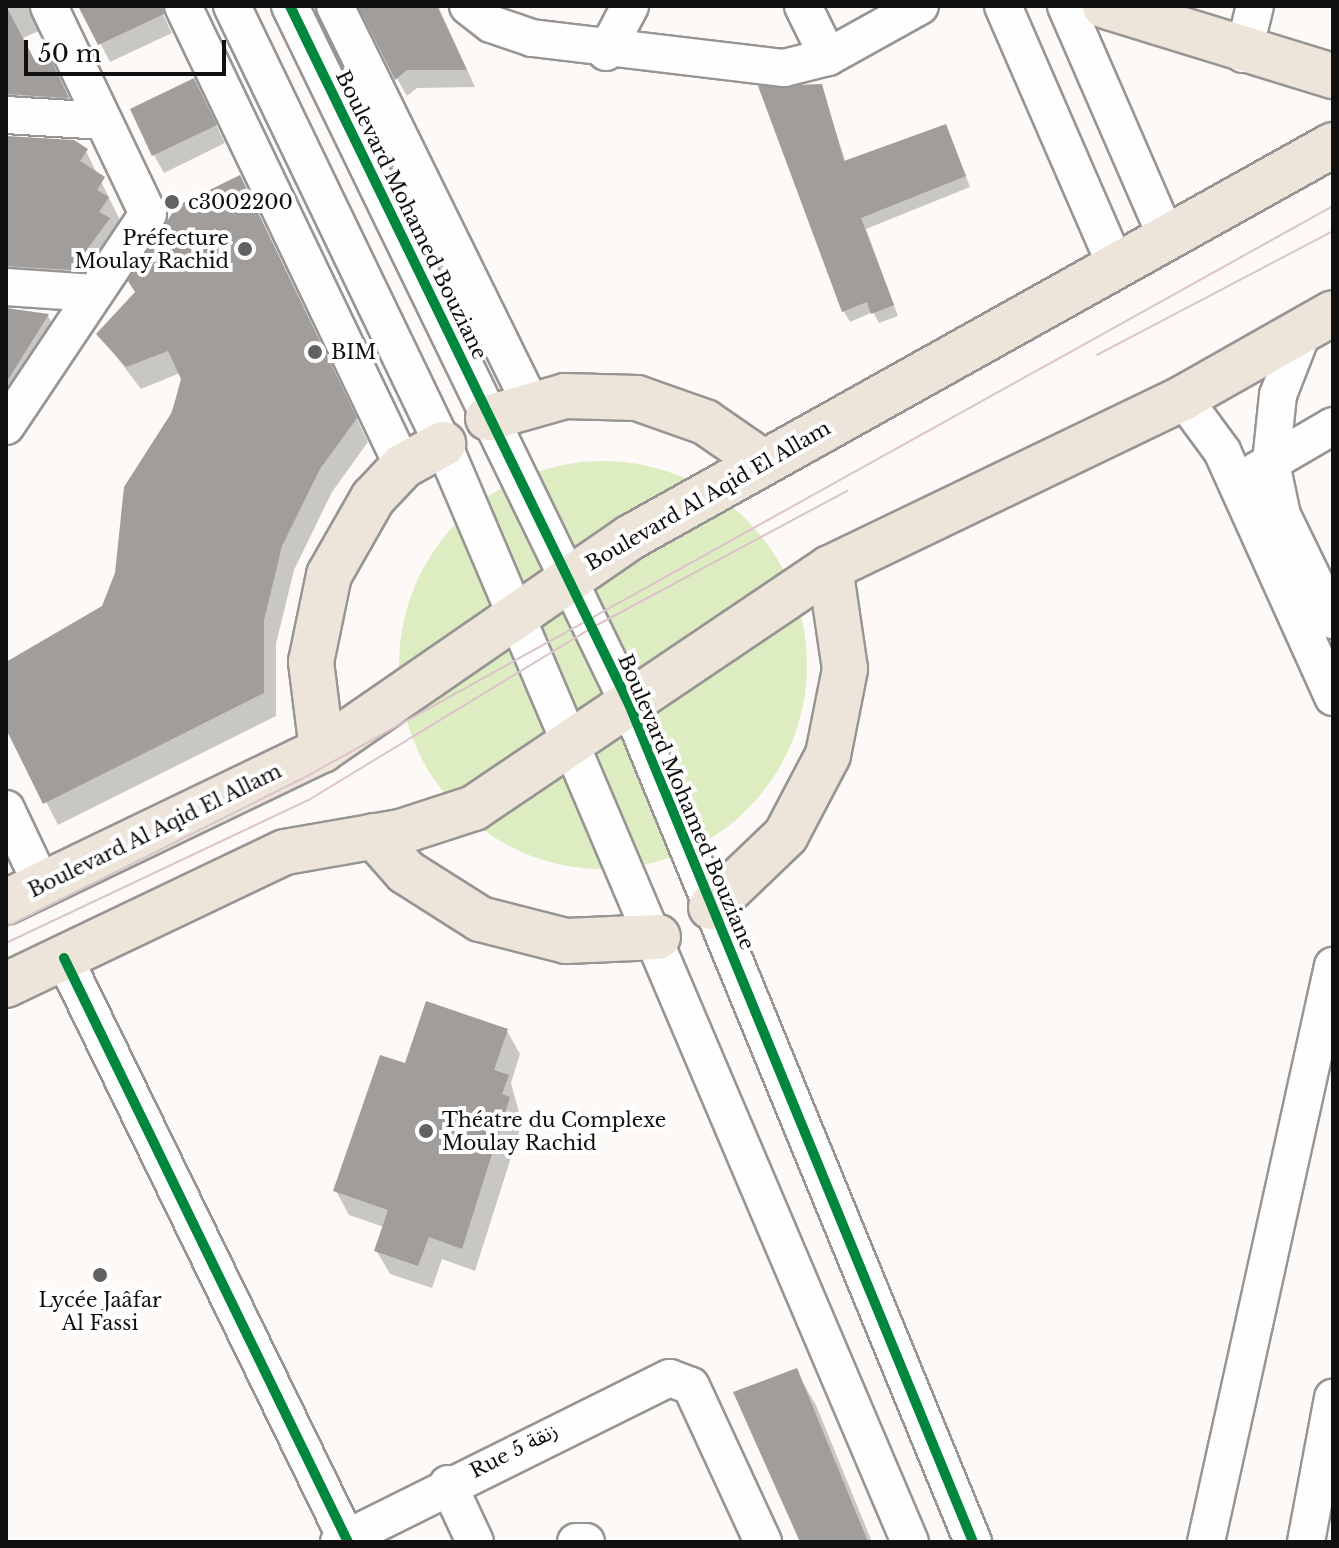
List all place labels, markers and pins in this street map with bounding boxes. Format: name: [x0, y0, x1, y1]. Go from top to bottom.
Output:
place label: c3002200: [188, 190, 293, 214]
marker: c3002200: [163, 193, 181, 211]
place label: Préfecture Moulay Rachid: [74, 226, 229, 273]
marker: Préfecture Moulay Rachid: [236, 240, 254, 258]
place label: BIM: [331, 340, 376, 364]
marker: BIM: [306, 343, 324, 361]
place label: Théatre du Complexe Moulay Rachid: [442, 1108, 666, 1155]
marker: Théatre du Complexe Moulay Rachid: [417, 1122, 435, 1140]
marker: Lycée Jaâfar Al Fassi: [91, 1266, 109, 1284]
place label: Lycée Jaâfar Al Fassi: [38, 1288, 162, 1335]

